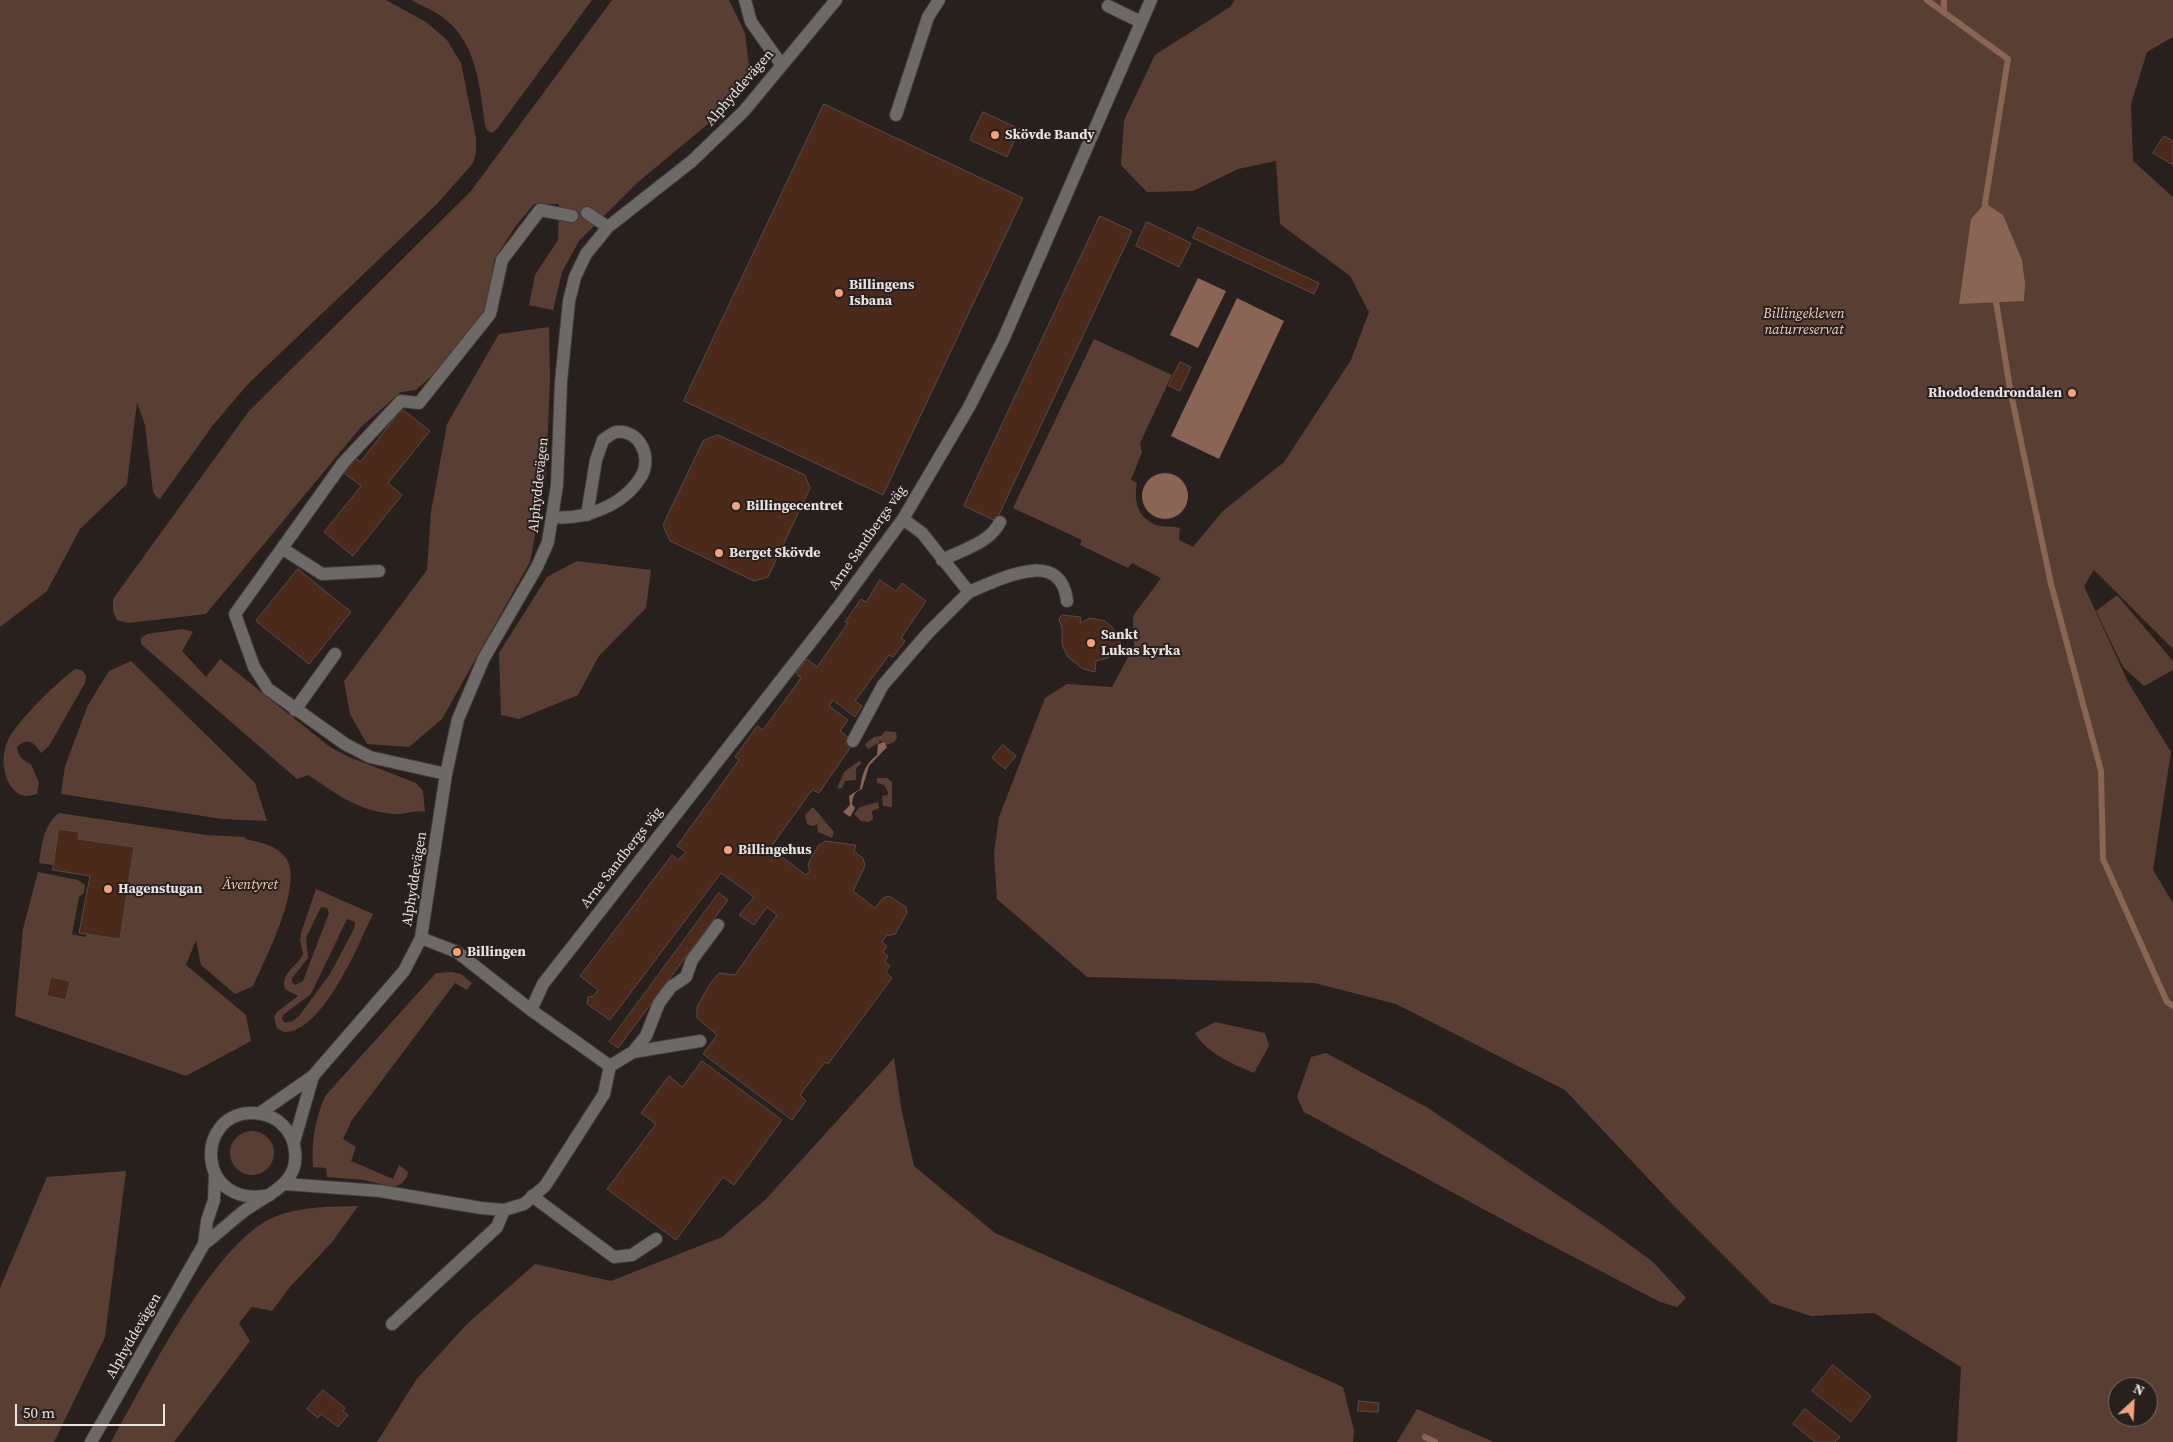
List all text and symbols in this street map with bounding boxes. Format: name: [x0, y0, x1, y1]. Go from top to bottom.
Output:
street label: Alphyddevägen: [702, 46, 778, 130]
place label: Skövde Bandy: [1005, 127, 1095, 143]
marker: Skövde Bandy: [989, 129, 1001, 141]
place label: Billingens Isbana: [849, 277, 914, 310]
marker: Billingens Isbana: [833, 287, 845, 299]
park label: Billingekleven naturreservat: [1763, 306, 1845, 338]
place label: Rhododendrondalen: [1928, 385, 2062, 401]
marker: Rhododendrondalen: [2066, 387, 2078, 399]
street label: Alphyddevägen: [526, 437, 552, 533]
street label: Arne Sandbergs väg: [826, 483, 910, 593]
place label: Billingecentret: [746, 498, 843, 514]
marker: Billingecentret: [730, 500, 742, 512]
place label: Berget Skövde: [729, 545, 820, 561]
marker: Berget Skövde: [713, 547, 725, 559]
place label: Sankt Lukas kyrka: [1101, 627, 1180, 660]
marker: Sankt Lukas kyrka: [1085, 637, 1097, 649]
street label: Arne Sandbergs väg: [577, 804, 667, 912]
street label: Alphyddevägen: [399, 831, 431, 927]
place label: Billingehus: [738, 842, 812, 858]
marker: Billingehus: [722, 844, 734, 856]
park label: Äventyret: [222, 877, 278, 893]
place label: Hagenstugan: [118, 881, 202, 897]
marker: Hagenstugan: [102, 883, 114, 895]
place label: Billingen: [467, 944, 526, 960]
marker: Billingen: [451, 946, 463, 958]
street label: Alphyddevägen: [103, 1290, 165, 1382]
north arrow: [2108, 1377, 2158, 1427]
text: N: [2130, 1378, 2148, 1401]
scale bar: [18, 1394, 168, 1426]
text: 50 m: [23, 1402, 55, 1423]

